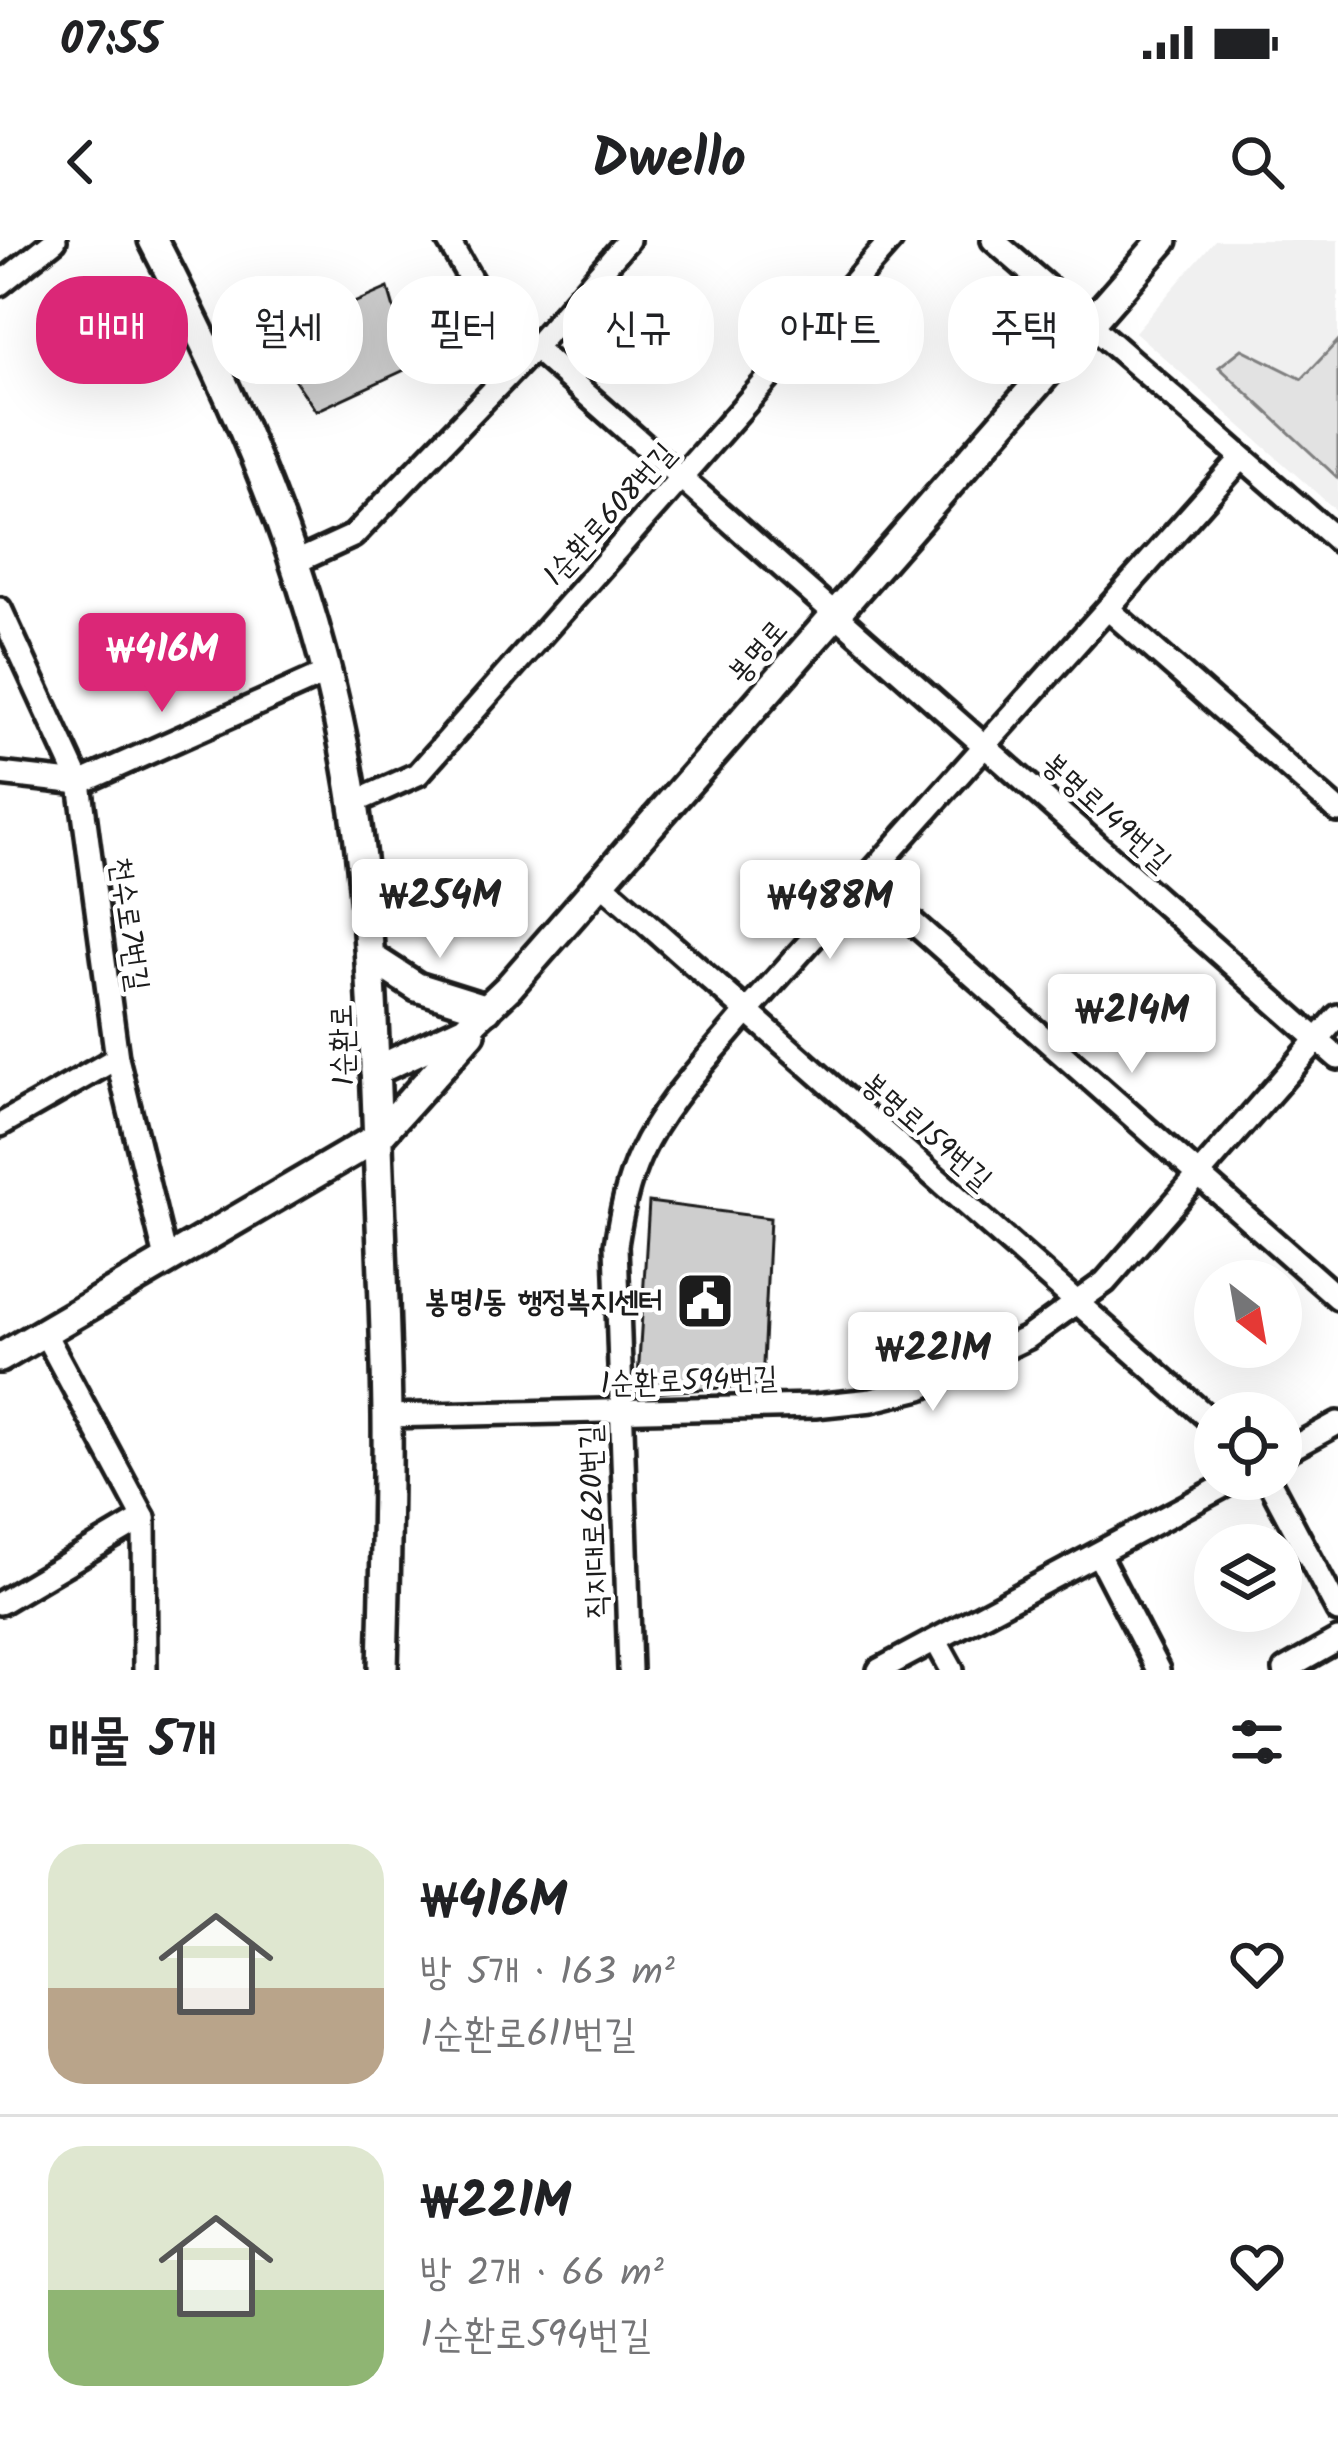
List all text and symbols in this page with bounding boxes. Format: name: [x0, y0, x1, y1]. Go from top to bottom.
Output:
text: 07:55: [60, 6, 161, 78]
text: Dwello: [592, 119, 746, 205]
icon: back: [48, 129, 114, 195]
icon: search: [1224, 129, 1290, 195]
chip: 매매: [36, 276, 188, 384]
chip: 월세: [212, 276, 363, 384]
chip: 필터: [387, 276, 539, 384]
chip: 신규: [563, 276, 714, 384]
chip: 아파트: [738, 276, 924, 384]
chip: 주택: [948, 276, 1099, 384]
street label: 1순환로608번길: [532, 432, 689, 598]
street label: 봉명로: [717, 609, 800, 695]
pin: ₩416M: [78, 613, 246, 715]
text: ₩416M: [106, 621, 218, 683]
street label: 봉명로149번길: [1030, 742, 1182, 885]
street label: 천수로7번길: [95, 854, 161, 994]
pin: ₩254M: [356, 859, 524, 961]
pin: ₩488M: [746, 860, 914, 962]
text: ₩254M: [379, 867, 501, 929]
text: ₩488M: [767, 868, 893, 930]
pin: ₩214M: [1048, 974, 1216, 1076]
text: ₩214M: [1075, 982, 1189, 1044]
street label: 1순환로: [319, 1003, 369, 1087]
street label: 봉명로159번길: [849, 1062, 1002, 1203]
north arrow: [1194, 1260, 1302, 1368]
map controls: [1194, 1260, 1302, 1632]
public building icon: 봉명1동 행정복지센터: [674, 1270, 736, 1332]
place label: 봉명1동 행정복지센터: [425, 1279, 663, 1327]
pin: ₩221M: [849, 1312, 1017, 1414]
text: ₩221M: [875, 1320, 991, 1382]
street label: 1순환로594번길: [600, 1355, 779, 1409]
button: locate: [1194, 1392, 1302, 1500]
street label: 직지대로620번길: [568, 1424, 622, 1620]
button: layers: [1194, 1524, 1302, 1632]
text: 매물 5개: [48, 1702, 217, 1783]
icon: filters: [1224, 1709, 1290, 1775]
text: ₩416M: [420, 1862, 567, 1943]
icon: home: [144, 1892, 288, 2036]
icon: heart: [1224, 1931, 1290, 1997]
text: 방 5개 · 163 m²: [420, 1943, 675, 2005]
text: 1순환로611번길: [420, 2005, 635, 2067]
text: ₩221M: [420, 2163, 571, 2244]
icon: home: [144, 2194, 288, 2338]
icon: heart: [1224, 2233, 1290, 2299]
text: 방 2개 · 66 m²: [420, 2244, 664, 2306]
text: 1순환로594번길: [420, 2306, 651, 2368]

